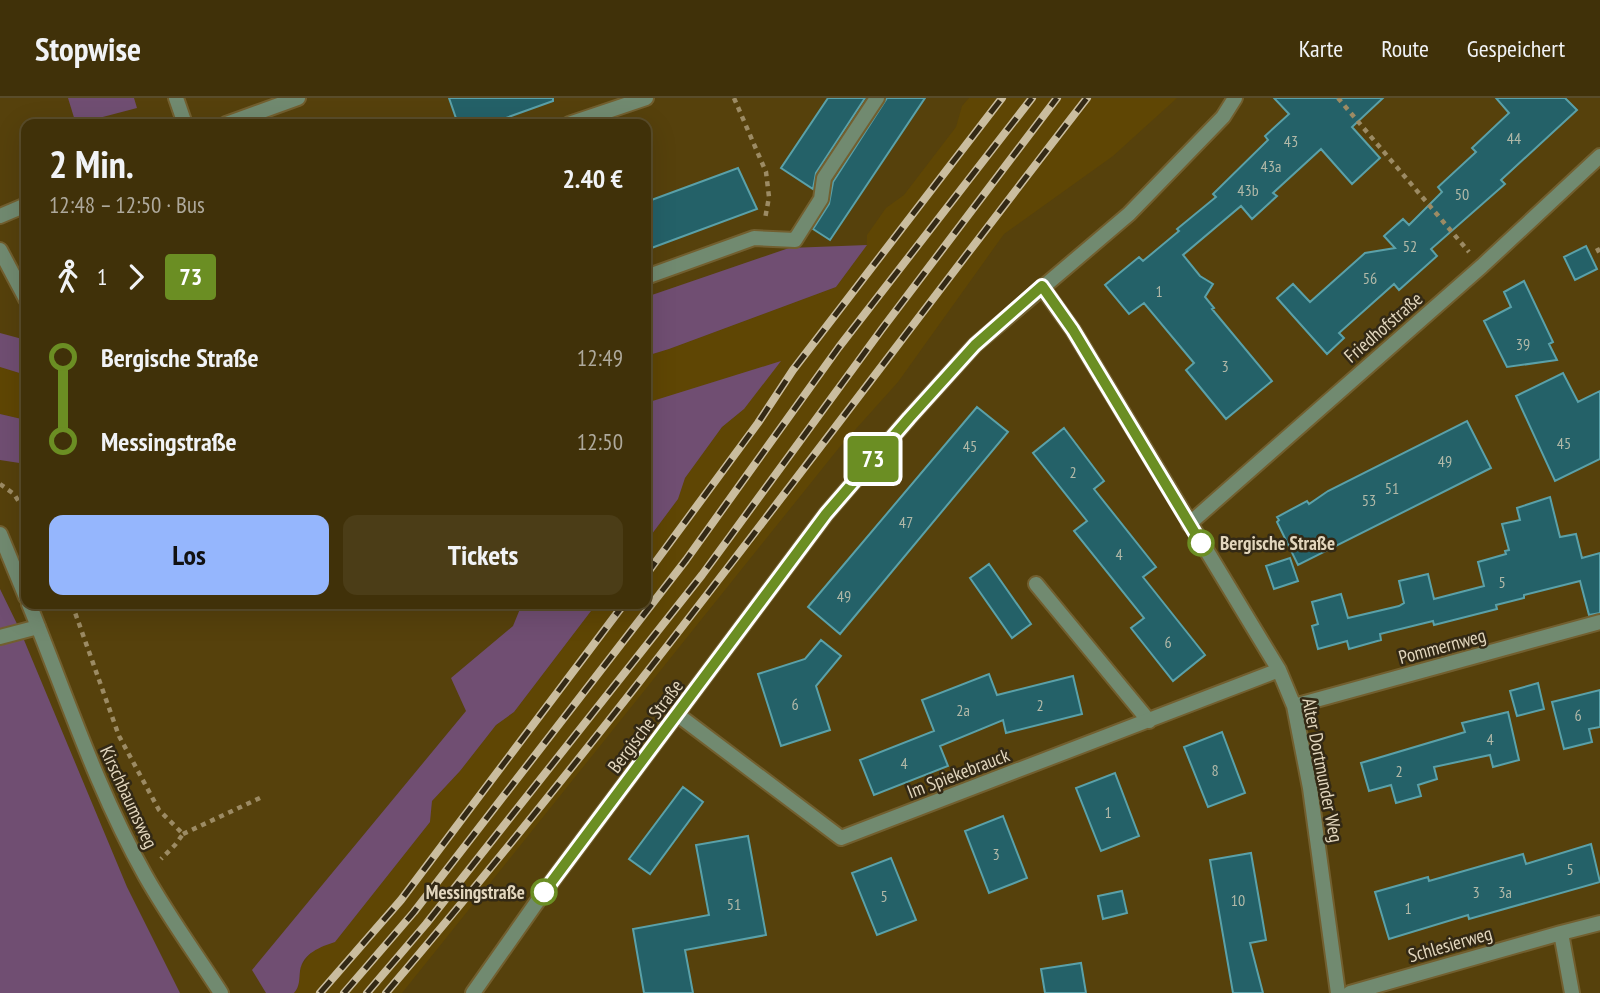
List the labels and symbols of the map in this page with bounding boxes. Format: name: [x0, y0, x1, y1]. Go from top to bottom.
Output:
house number: 44: [1507, 128, 1521, 148]
house number: 43: [1284, 131, 1298, 151]
house number: 43a: [1261, 156, 1281, 176]
house number: 43b: [1237, 180, 1259, 200]
house number: 50: [1455, 184, 1469, 204]
house number: 52: [1403, 236, 1417, 256]
house number: 56: [1363, 268, 1377, 288]
house number: 1: [1155, 281, 1163, 301]
street label: Friedhofstraße: [1339, 286, 1427, 368]
house number: 39: [1516, 334, 1530, 354]
house number: 3: [1221, 356, 1229, 376]
house number: 45: [1557, 433, 1571, 453]
line badge: 73: [842, 436, 904, 482]
house number: 45: [963, 436, 977, 456]
house number: 49: [1438, 451, 1452, 471]
house number: 2: [1069, 462, 1077, 482]
house number: 51: [1385, 478, 1399, 498]
house number: 53: [1362, 490, 1376, 510]
house number: 47: [899, 512, 913, 532]
marker: Bergische Straße: [1188, 530, 1214, 556]
place label: Bergische Straße: [1220, 531, 1335, 555]
house number: 4: [1115, 544, 1123, 564]
house number: 5: [1498, 572, 1506, 592]
house number: 49: [837, 586, 851, 606]
street label: Pommernweg: [1396, 623, 1488, 669]
house number: 6: [1164, 632, 1172, 652]
street label: Bergische Straße: [602, 674, 688, 778]
house number: 6: [791, 694, 799, 714]
house number: 2: [1036, 695, 1044, 715]
street label: Alter Dortmunder Weg: [1297, 696, 1349, 844]
house number: 2a: [956, 700, 970, 720]
house number: 6: [1574, 705, 1582, 725]
house number: 4: [1486, 729, 1494, 749]
street label: Kirschbaumsweg: [95, 742, 163, 852]
street label: Im Spiekebrauck: [903, 742, 1013, 803]
house number: 4: [900, 753, 908, 773]
house number: 8: [1211, 760, 1219, 780]
house number: 2: [1395, 761, 1403, 781]
house number: 1: [1104, 802, 1112, 822]
house number: 3: [992, 844, 1000, 864]
house number: 5: [1566, 859, 1574, 879]
marker: Messingstraße: [531, 879, 557, 905]
place label: Messingstraße: [426, 880, 525, 904]
house number: 3: [1472, 882, 1480, 902]
house number: 3a: [1498, 882, 1512, 902]
house number: 5: [880, 886, 888, 906]
house number: 10: [1231, 890, 1245, 910]
house number: 51: [727, 894, 741, 914]
house number: 1: [1404, 898, 1412, 918]
street label: Schlesierweg: [1405, 921, 1495, 967]

